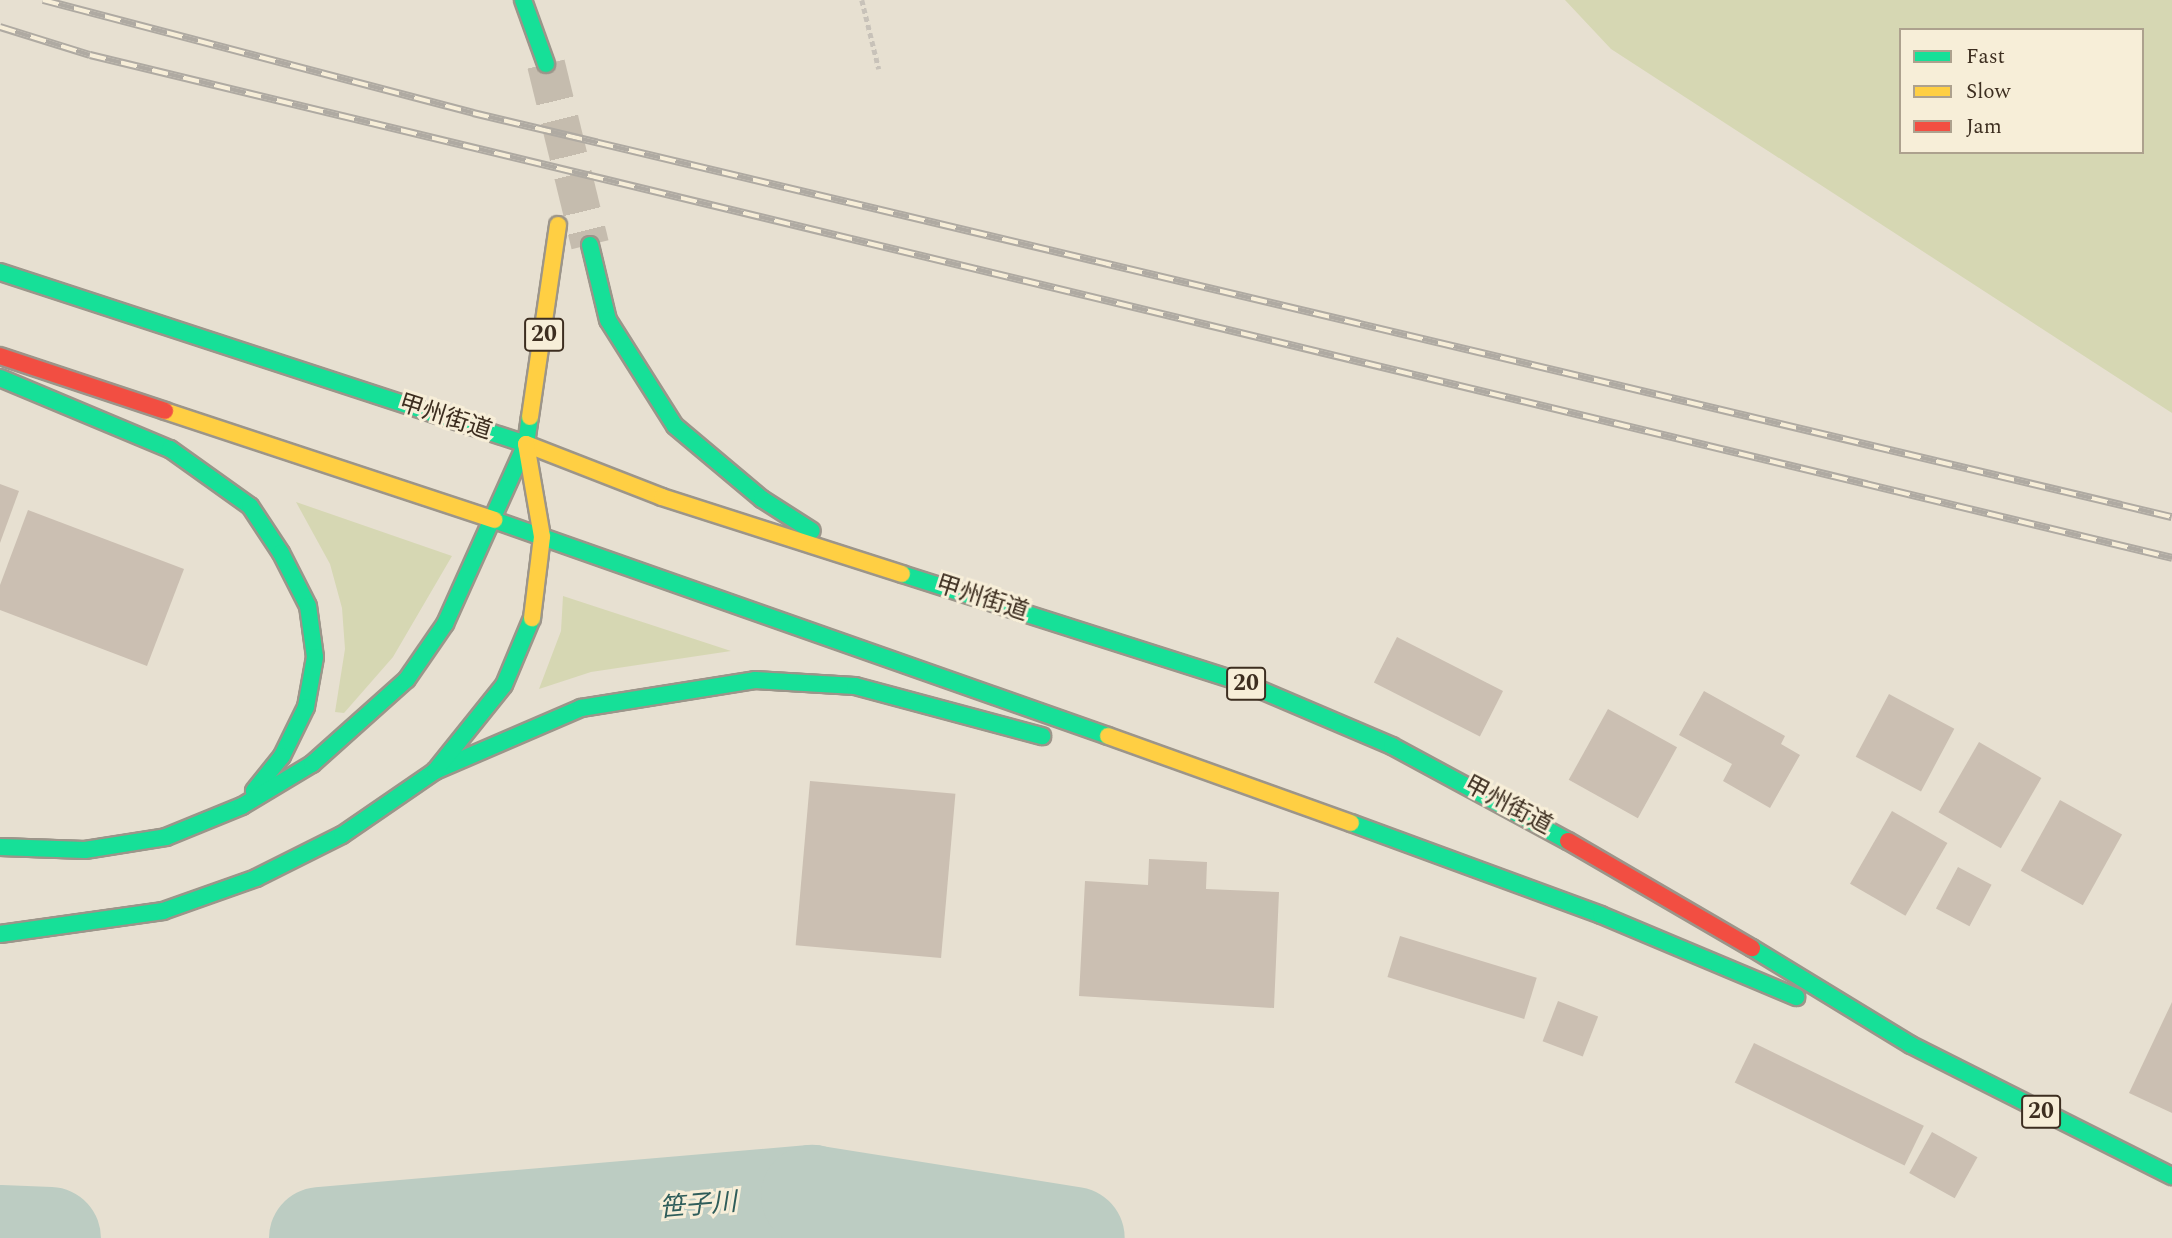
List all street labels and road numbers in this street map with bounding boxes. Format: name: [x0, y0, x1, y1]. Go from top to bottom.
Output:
road number: 20: [523, 316, 565, 354]
street label: 甲州街道: [395, 389, 495, 447]
street label: 甲州街道: [932, 570, 1032, 628]
road number: 20: [1225, 664, 1267, 704]
street label: 甲州街道: [1459, 771, 1557, 841]
road number: 20: [2020, 1092, 2062, 1132]

